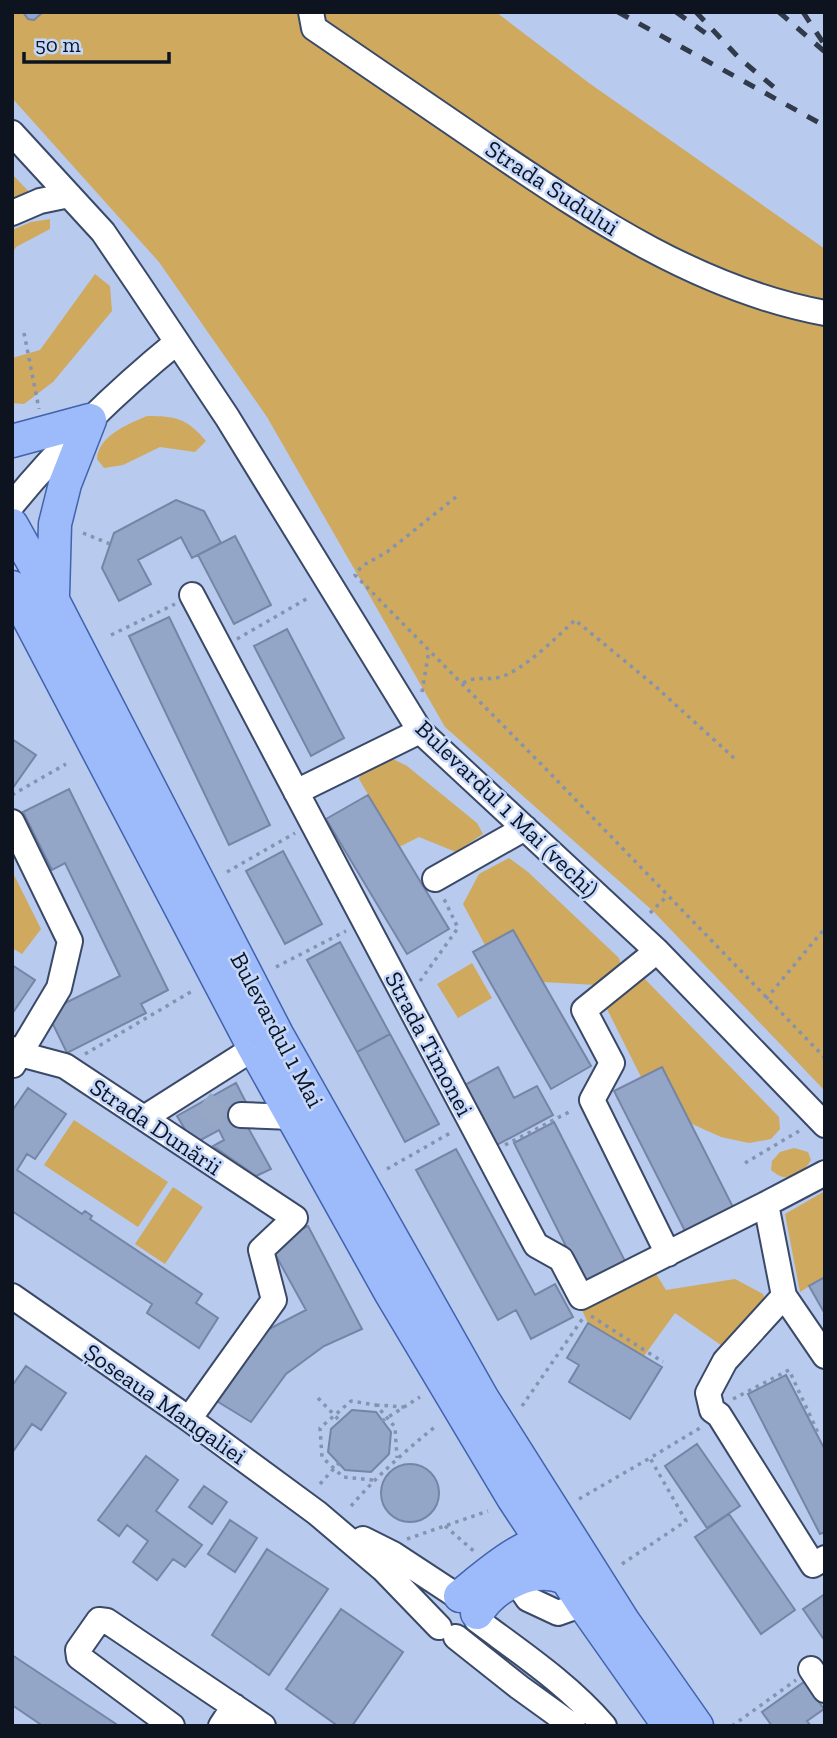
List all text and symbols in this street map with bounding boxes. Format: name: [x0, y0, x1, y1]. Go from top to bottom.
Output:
scale bar: [24, 21, 170, 65]
text: 50 m: [35, 32, 81, 57]
street label: Strada Sudului: [480, 134, 625, 242]
street label: Bulevardul 1 Mai (vechi): [410, 714, 605, 903]
street label: Bulevardul 1 Mai: [224, 947, 331, 1113]
street label: Strada Timonei: [379, 967, 480, 1121]
street label: Strada Dunării: [85, 1072, 228, 1181]
street label: Șoseaua Mangaliei: [79, 1337, 252, 1470]

